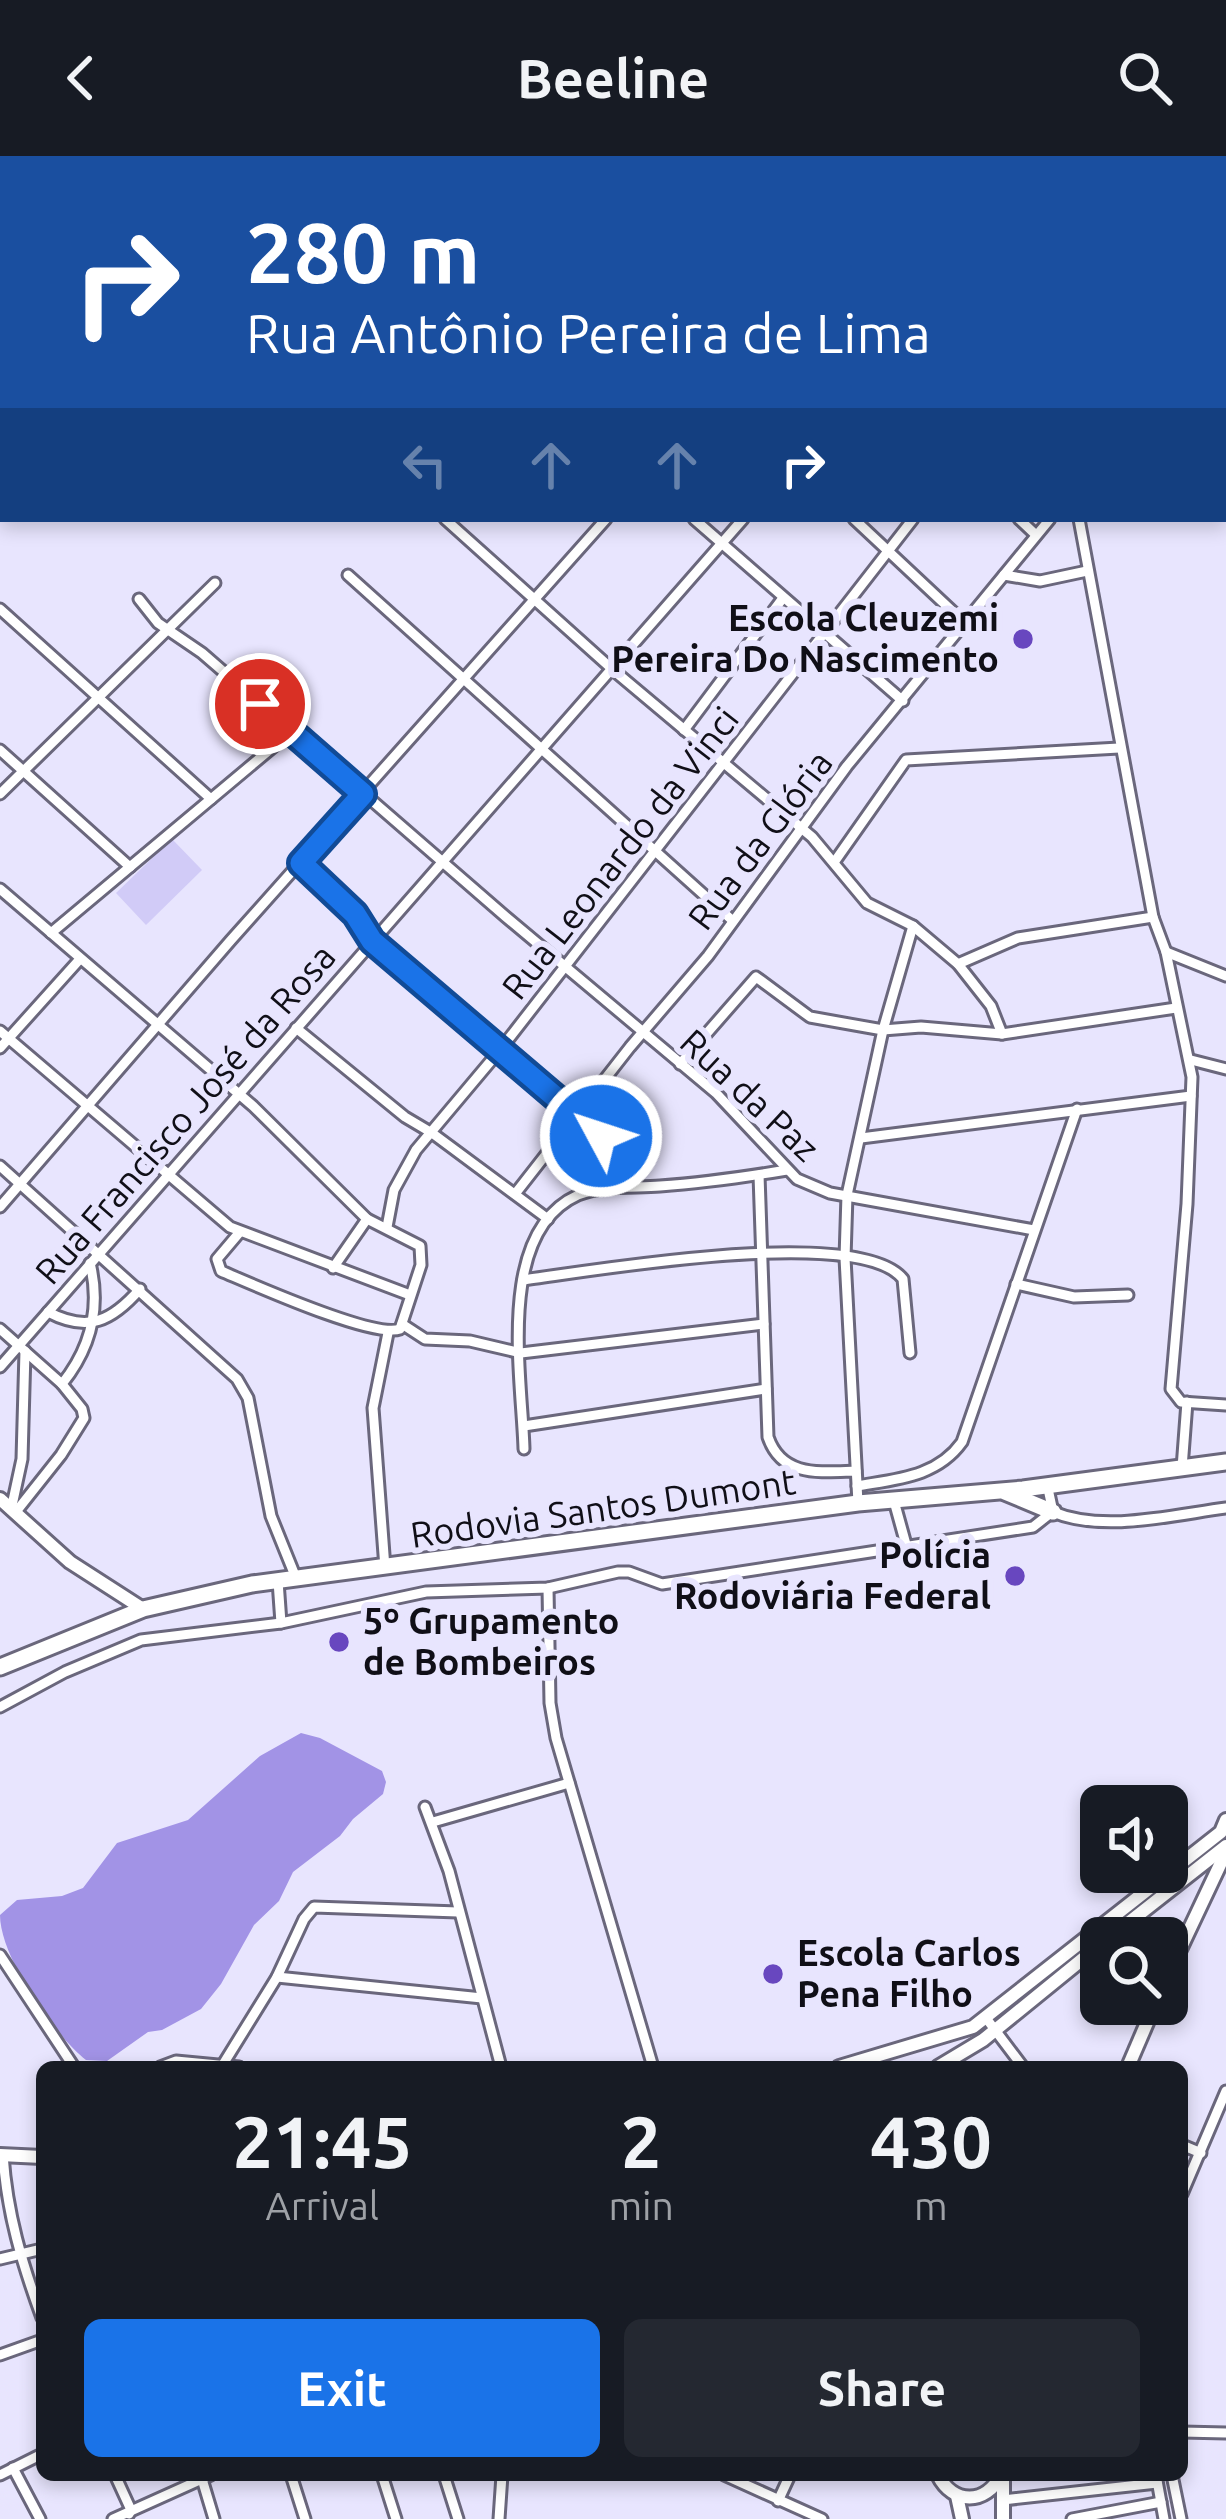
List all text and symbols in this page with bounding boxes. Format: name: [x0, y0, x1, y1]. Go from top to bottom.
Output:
icon: back: [48, 45, 114, 111]
icon: search: [1112, 45, 1178, 111]
text: Beeline: [517, 48, 709, 108]
icon: right: [48, 204, 204, 360]
text: 280 m: [246, 205, 480, 299]
text: Rua Antônio Pereira de Lima: [246, 303, 931, 363]
icon: left: [392, 432, 458, 498]
icon: ahead: [518, 432, 584, 498]
icon: ahead: [644, 432, 710, 498]
icon: right: [770, 432, 836, 498]
place label: Escola Cleuzemi Pereira Do Nascimento: [611, 597, 999, 679]
marker: Escola Cleuzemi Pereira Do Nascimento: [1010, 626, 1036, 652]
pin: [209, 653, 311, 755]
icon: arrive: [227, 671, 293, 737]
street label: Rua Leonardo da Vinci: [493, 699, 746, 1007]
street label: Rua da Glória: [679, 742, 840, 937]
street label: Rua Francisco José da Rosa: [26, 936, 343, 1292]
street label: Rua da Paz: [673, 1020, 828, 1169]
position arrow: [538, 1073, 664, 1199]
street label: Rodovia Santos Dumont: [408, 1460, 798, 1555]
place label: Polícia Rodoviária Federal: [674, 1534, 991, 1616]
marker: Polícia Rodoviária Federal: [1002, 1563, 1028, 1589]
place label: 5º Grupamento de Bombeiros: [363, 1600, 619, 1682]
marker: 5º Grupamento de Bombeiros: [326, 1629, 352, 1655]
map controls: [1080, 1785, 1188, 2025]
button: sound: [1080, 1785, 1188, 1893]
button: search: [1080, 1917, 1188, 2025]
place label: Escola Carlos Pena Filho: [797, 1932, 1021, 2014]
marker: Escola Carlos Pena Filho: [760, 1961, 786, 1987]
text: 21:45: [232, 2101, 412, 2182]
text: 2: [621, 2101, 661, 2182]
text: 430: [870, 2101, 992, 2182]
text: Arrival: [265, 2184, 379, 2227]
text: min: [608, 2184, 674, 2227]
text: m: [914, 2184, 948, 2227]
button: Exit: [84, 2319, 600, 2457]
button: Share: [624, 2319, 1140, 2457]

